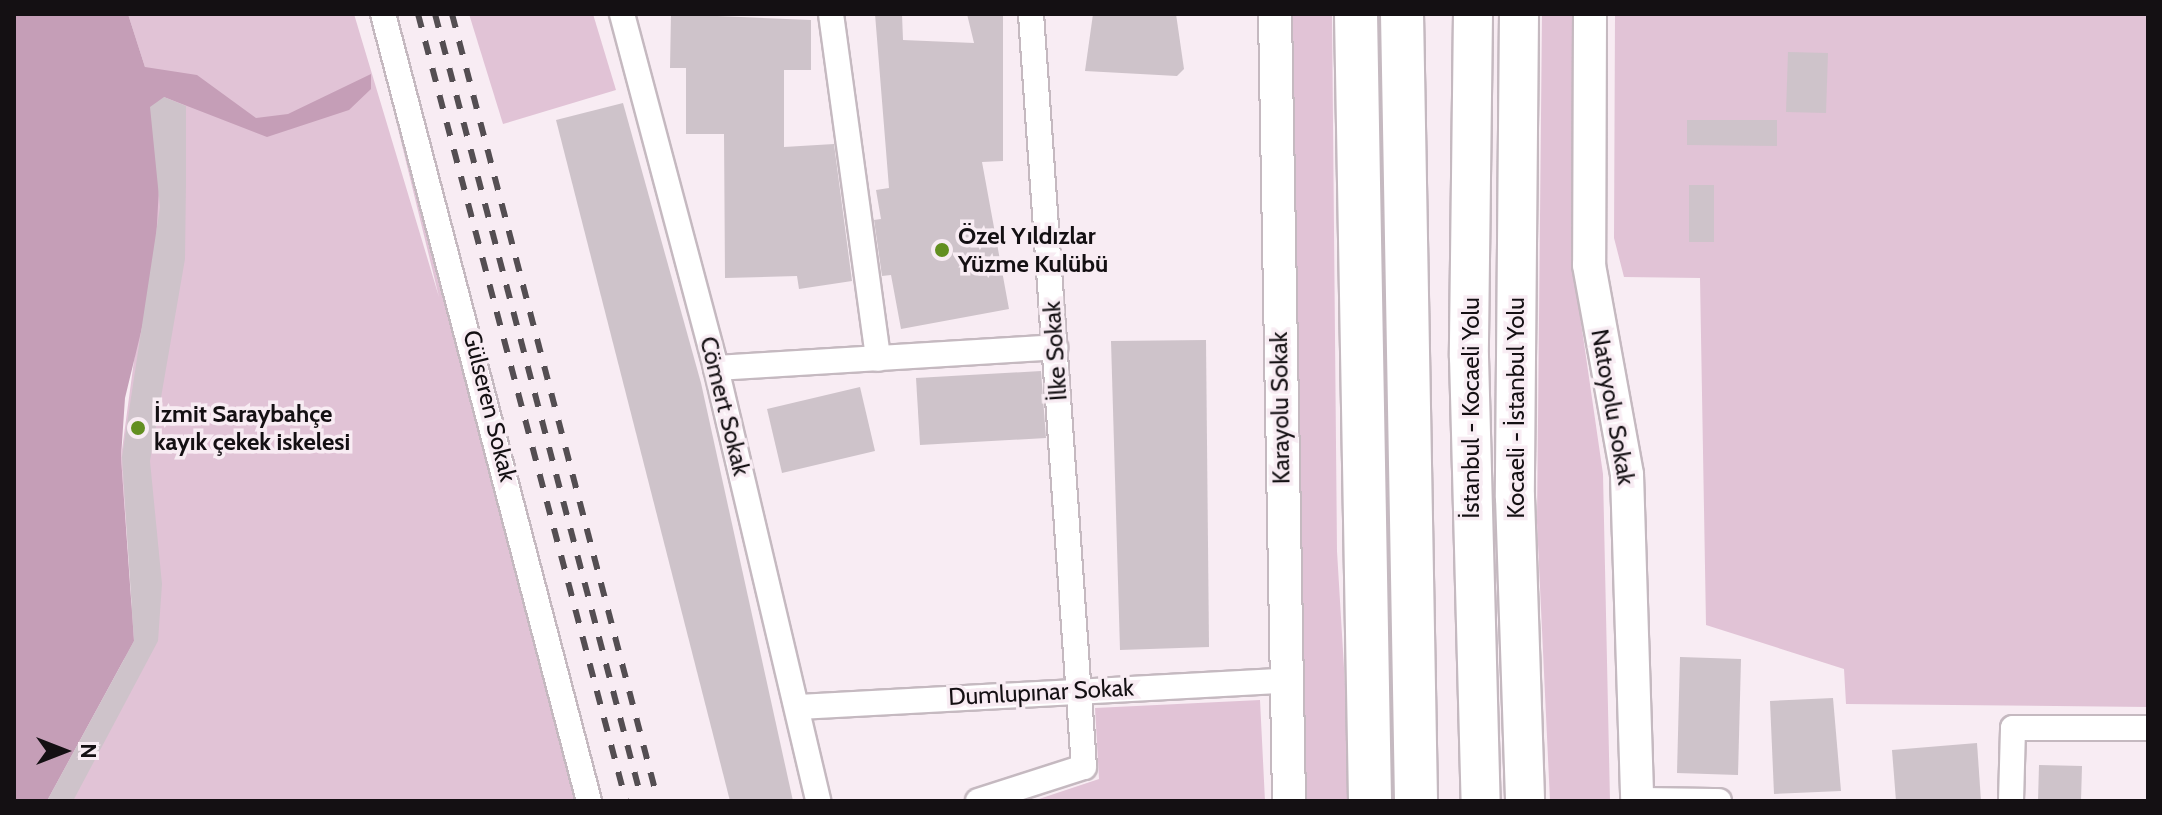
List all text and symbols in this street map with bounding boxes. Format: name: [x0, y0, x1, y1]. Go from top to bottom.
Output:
place label: Özel Yıldızlar Yüzme Kulübü: [958, 222, 1108, 278]
marker: Özel Yıldızlar Yüzme Kulübü: [933, 241, 951, 259]
street label: İstanbul - Kocaeli Yolu: [1457, 297, 1485, 519]
street label: Kocaeli - İstanbul Yolu: [1502, 297, 1530, 519]
street label: İlke Sokak: [1037, 300, 1073, 402]
street label: Gülseren Sokak: [457, 327, 523, 485]
street label: Natoyolu Sokak: [1585, 327, 1641, 487]
street label: Karayolu Sokak: [1264, 332, 1296, 484]
street label: Cömert Sokak: [694, 334, 756, 478]
place label: İzmit Saraybahçe kayık çekek iskelesi: [154, 400, 350, 456]
marker: İzmit Saraybahçe kayık çekek iskelesi: [129, 419, 147, 437]
street label: Dumlupınar Sokak: [948, 673, 1134, 711]
north arrow: [24, 711, 104, 791]
text: N: [75, 743, 102, 759]

